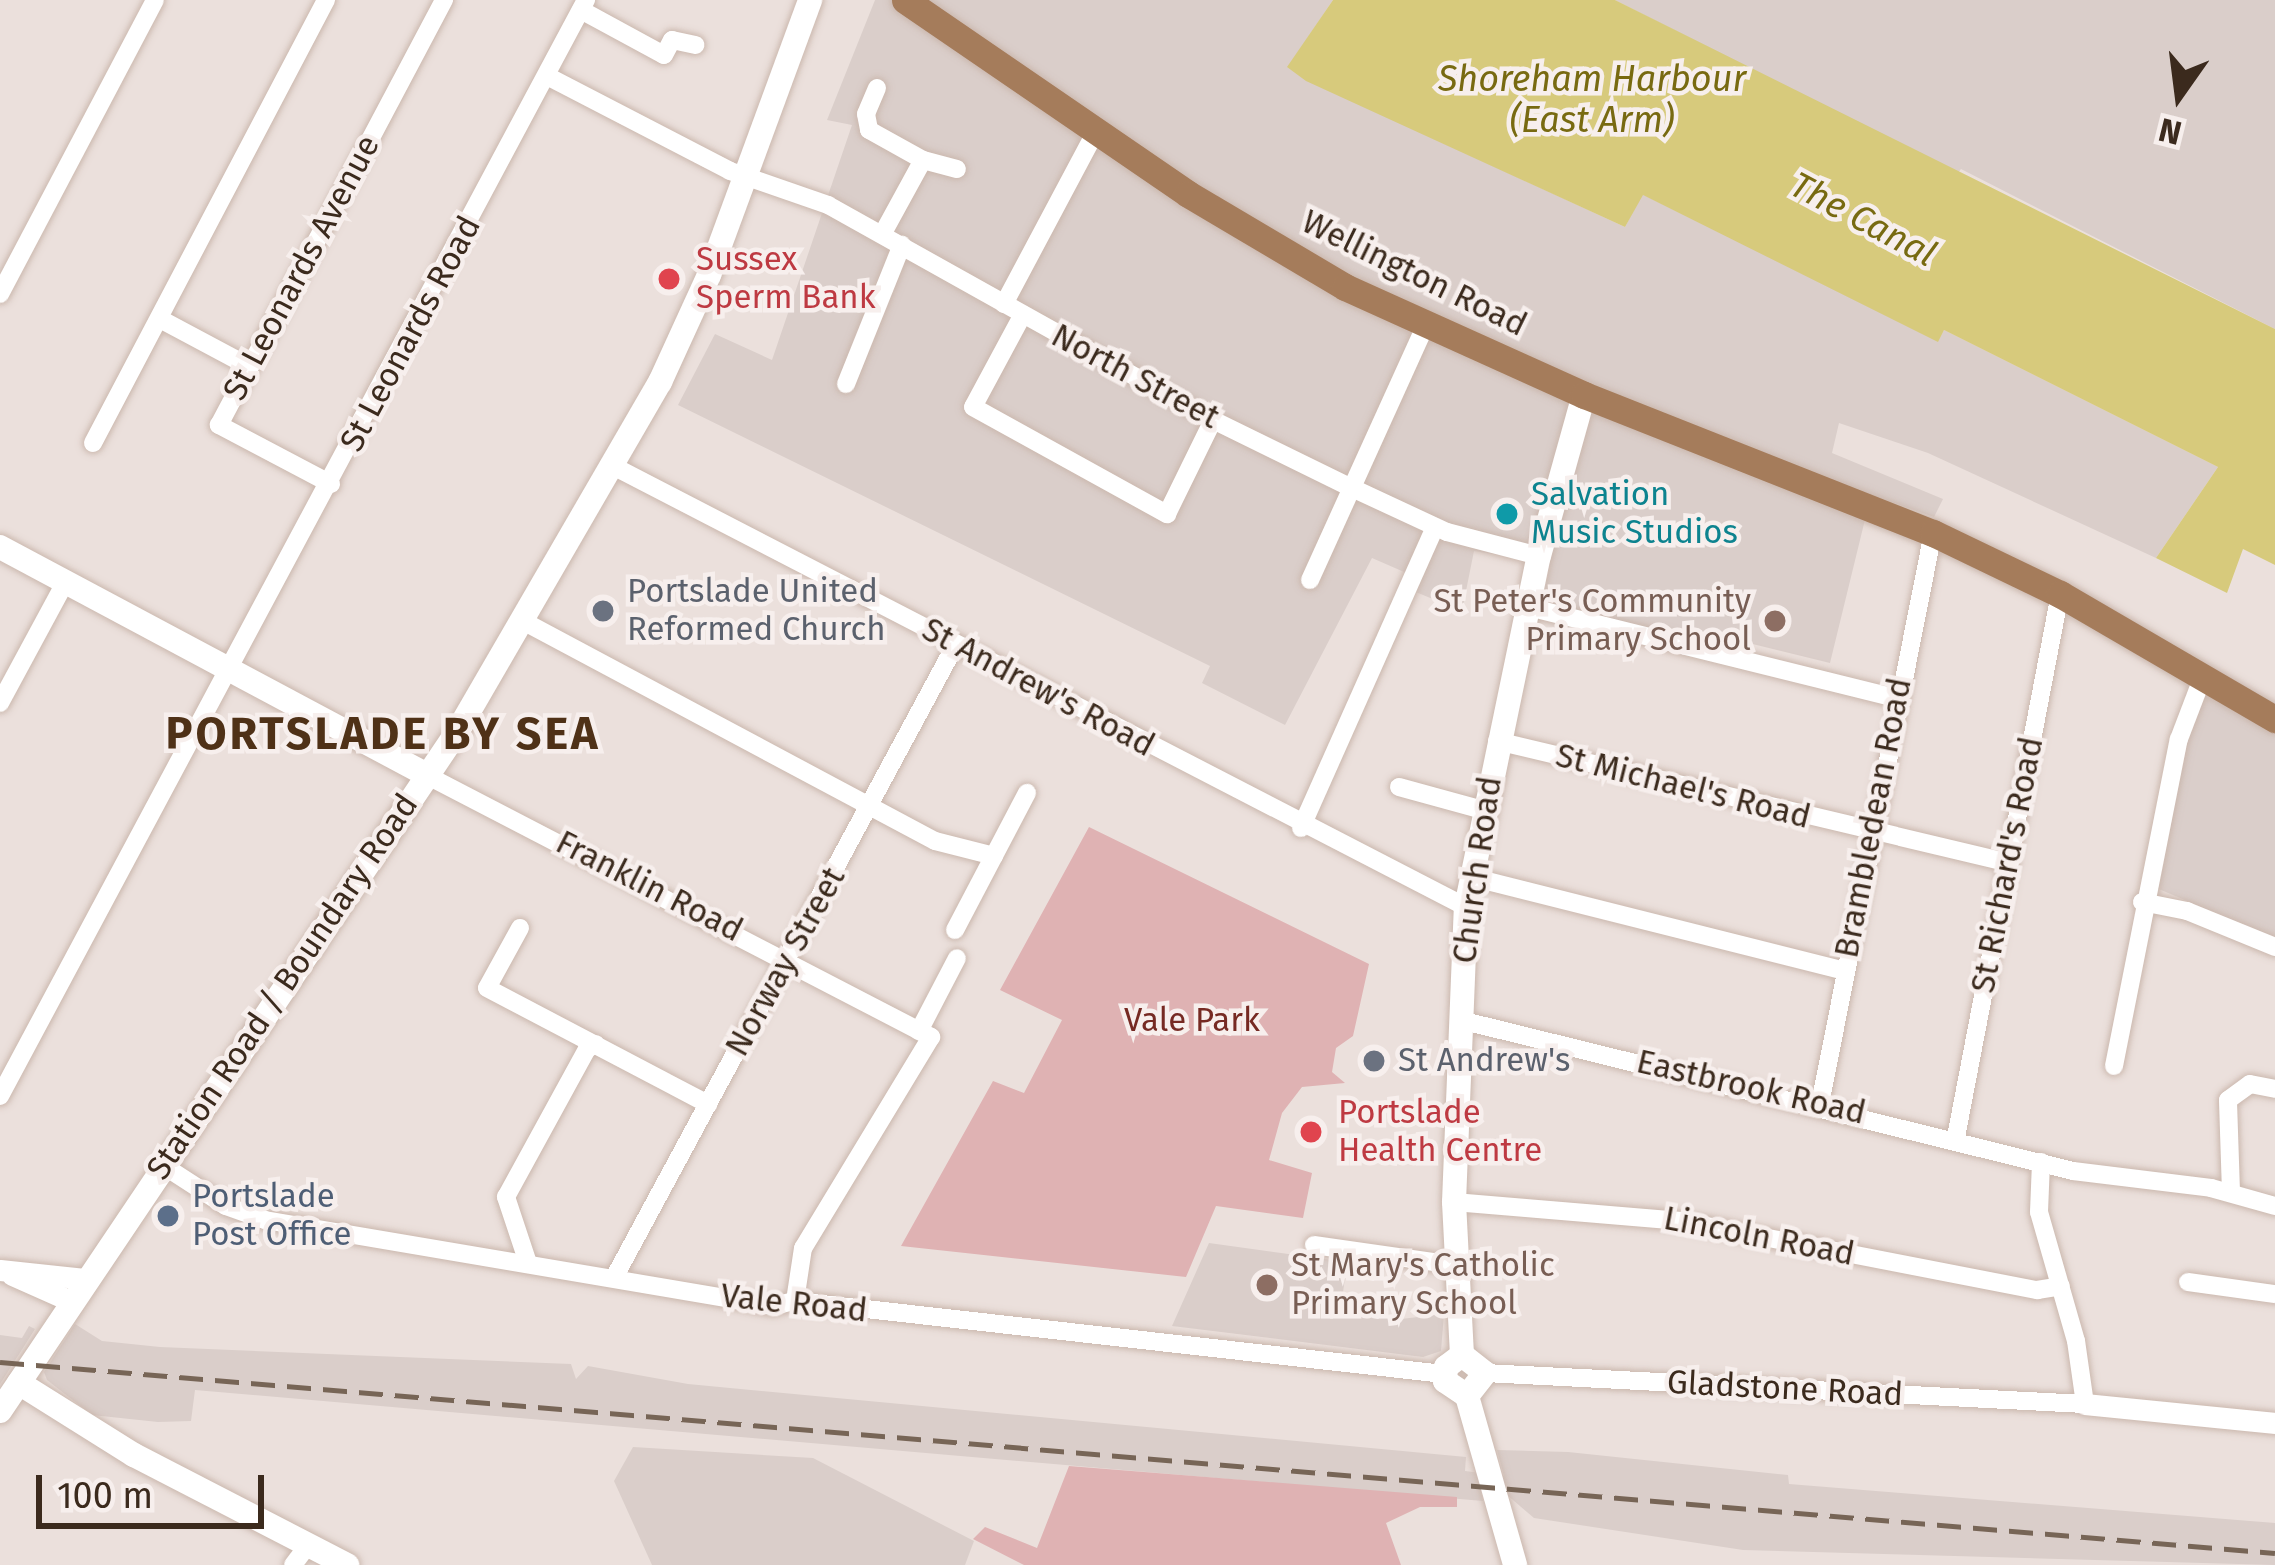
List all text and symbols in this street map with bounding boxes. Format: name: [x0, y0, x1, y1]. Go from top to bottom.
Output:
north arrow: [2119, 36, 2239, 156]
water label: Shoreham Harbour (East Arm): [1438, 57, 1746, 142]
text: N: [2155, 109, 2186, 153]
street label: St Leonards Avenue: [216, 129, 388, 407]
water label: The Canal: [1783, 164, 1943, 276]
street label: Wellington Road: [1295, 203, 1533, 345]
street label: St Leonards Road: [332, 210, 490, 458]
place label: Sussex Sperm Bank: [696, 240, 876, 318]
marker: Sussex Sperm Bank: [653, 263, 685, 295]
street label: North Street: [1044, 316, 1226, 438]
place label: Salvation Music Studios: [1531, 475, 1738, 553]
marker: Salvation Music Studios: [1494, 501, 1520, 527]
place label: Portslade United Reformed Church: [627, 572, 885, 650]
place label: St Peter's Community Primary School: [1433, 582, 1751, 660]
marker: Portslade United Reformed Church: [590, 598, 616, 624]
marker: St Peter's Community Primary School: [1762, 608, 1788, 634]
street label: St Andrew's Road: [915, 610, 1161, 766]
street label: Brambledean Road: [1827, 675, 1921, 961]
district label: PORTSLADE BY SEA: [165, 708, 601, 762]
street label: St Richard's Road: [1964, 734, 2052, 996]
street label: St Michael's Road: [1552, 736, 1814, 838]
street label: Church Road: [1445, 774, 1511, 966]
street label: Station Road / Boundary Road: [139, 787, 427, 1187]
street label: Franklin Road: [549, 823, 749, 951]
street label: Norway Street: [718, 861, 854, 1063]
park label: Vale Park: [1124, 1001, 1260, 1041]
place label: St Andrew's: [1398, 1041, 1570, 1081]
street label: Eastbrook Road: [1633, 1042, 1869, 1134]
marker: St Andrew's: [1361, 1048, 1387, 1074]
place label: Portslade Health Centre: [1338, 1093, 1542, 1171]
marker: Portslade Health Centre: [1295, 1116, 1327, 1148]
place label: Portslade Post Office: [192, 1177, 351, 1255]
street label: Lincoln Road: [1660, 1199, 1858, 1275]
marker: Portslade Post Office: [155, 1203, 181, 1229]
place label: St Mary's Catholic Primary School: [1291, 1246, 1555, 1324]
marker: St Mary's Catholic Primary School: [1254, 1272, 1280, 1298]
street label: Vale Road: [719, 1277, 869, 1331]
street label: Gladstone Road: [1666, 1363, 1904, 1415]
scale bar: [42, 1451, 270, 1525]
text: 100 m: [57, 1474, 153, 1518]

